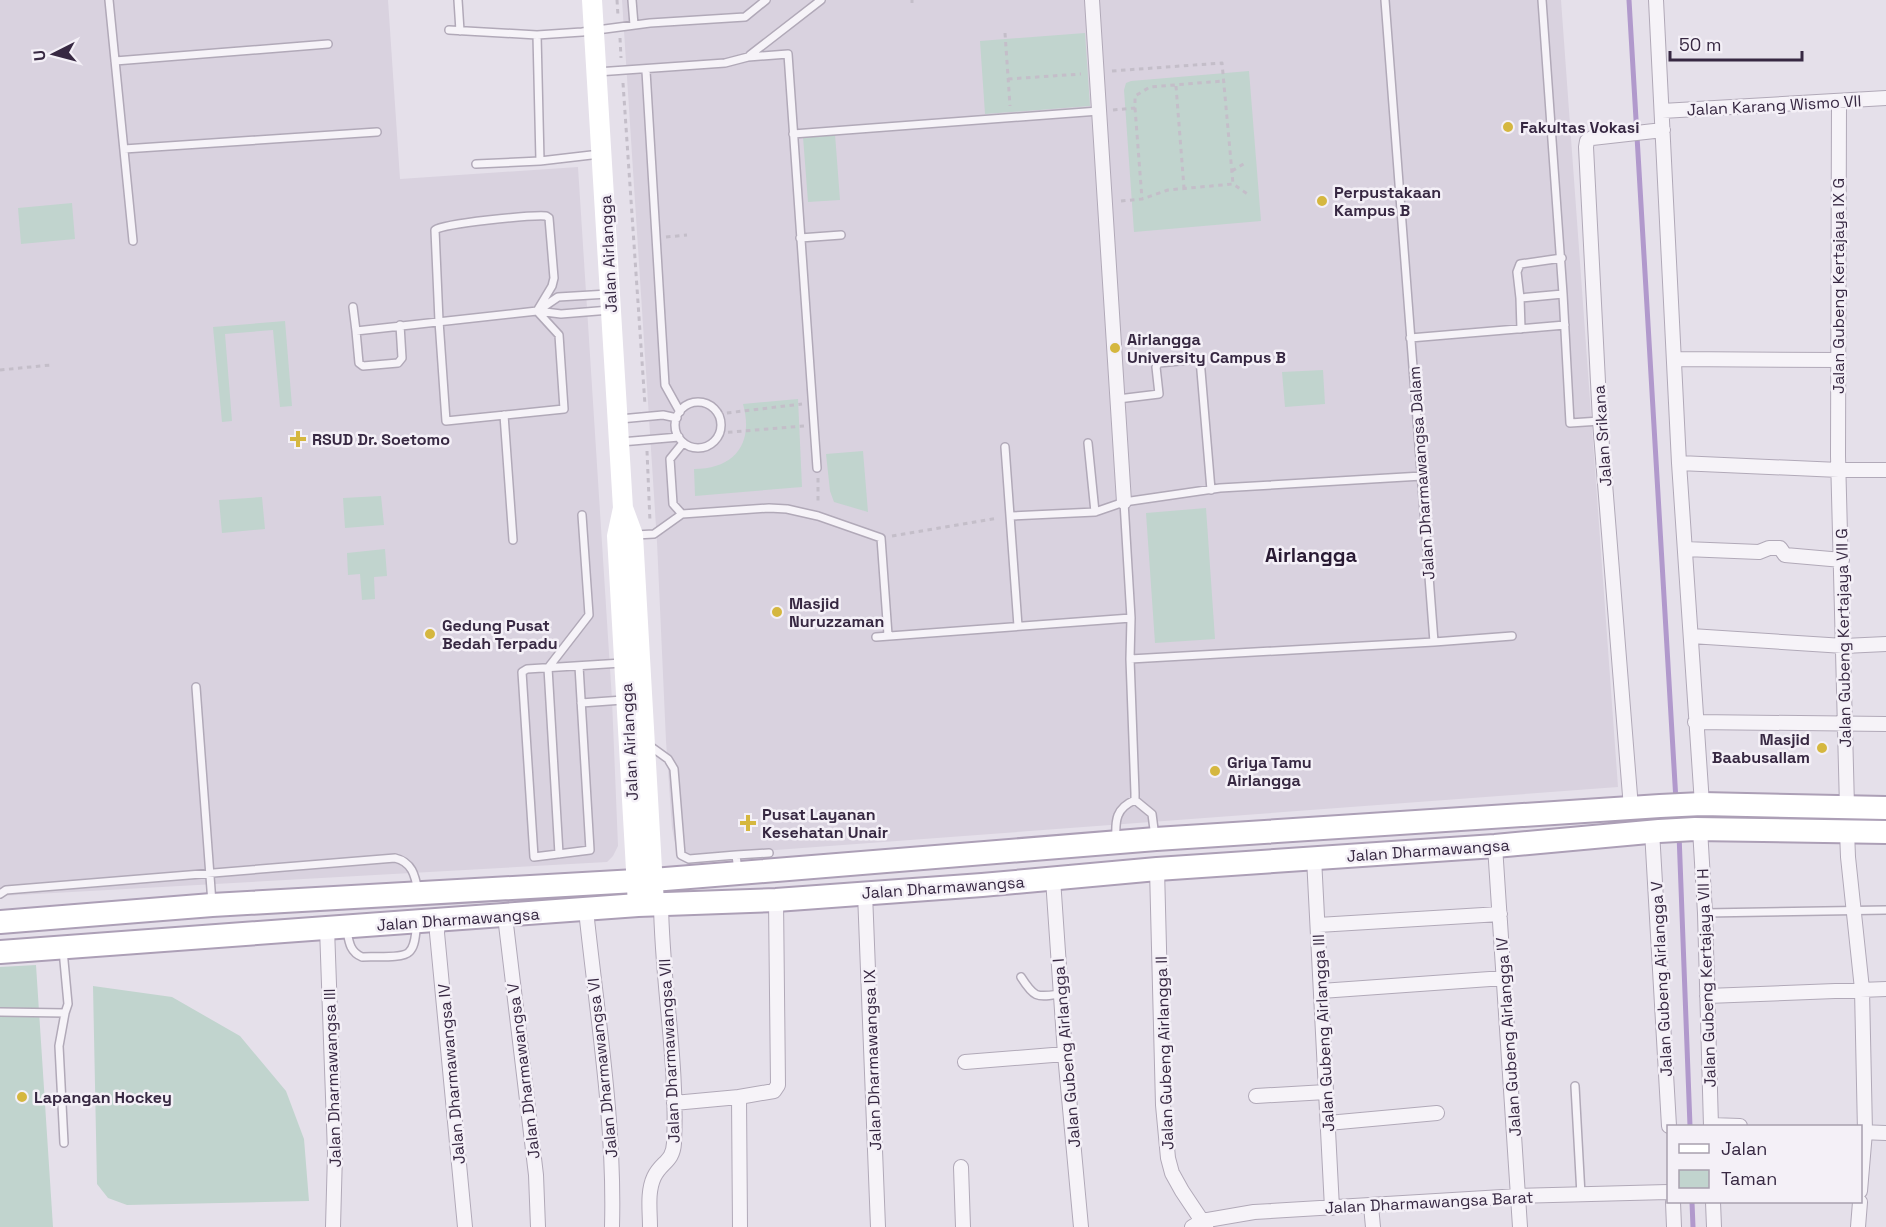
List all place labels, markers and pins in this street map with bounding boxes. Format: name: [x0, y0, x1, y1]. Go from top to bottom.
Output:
place label: Fakultas Vokasi: [1520, 117, 1639, 138]
marker: Fakultas Vokasi: [1501, 120, 1515, 134]
place label: Perpustakaan Kampus B: [1334, 182, 1441, 221]
marker: Perpustakaan Kampus B: [1315, 194, 1329, 208]
place label: Airlangga University Campus B: [1127, 329, 1286, 368]
marker: Airlangga University Campus B: [1108, 341, 1122, 355]
place label: RSUD Dr. Soetomo: [312, 429, 450, 450]
marker: RSUD Dr. Soetomo: [289, 430, 307, 448]
place label: Masjid Nuruzzaman: [789, 593, 884, 632]
marker: Masjid Nuruzzaman: [770, 605, 784, 619]
place label: Gedung Pusat Bedah Terpadu: [442, 615, 558, 654]
marker: Gedung Pusat Bedah Terpadu: [423, 627, 437, 641]
place label: Masjid Baabusallam: [1712, 729, 1810, 768]
marker: Masjid Baabusallam: [1815, 741, 1829, 755]
place label: Griya Tamu Airlangga: [1227, 752, 1312, 791]
marker: Griya Tamu Airlangga: [1208, 764, 1222, 778]
place label: Pusat Layanan Kesehatan Unair: [762, 804, 888, 843]
marker: Pusat Layanan Kesehatan Unair: [739, 814, 757, 832]
place label: Lapangan Hockey: [34, 1087, 172, 1108]
marker: Lapangan Hockey: [15, 1090, 29, 1104]

